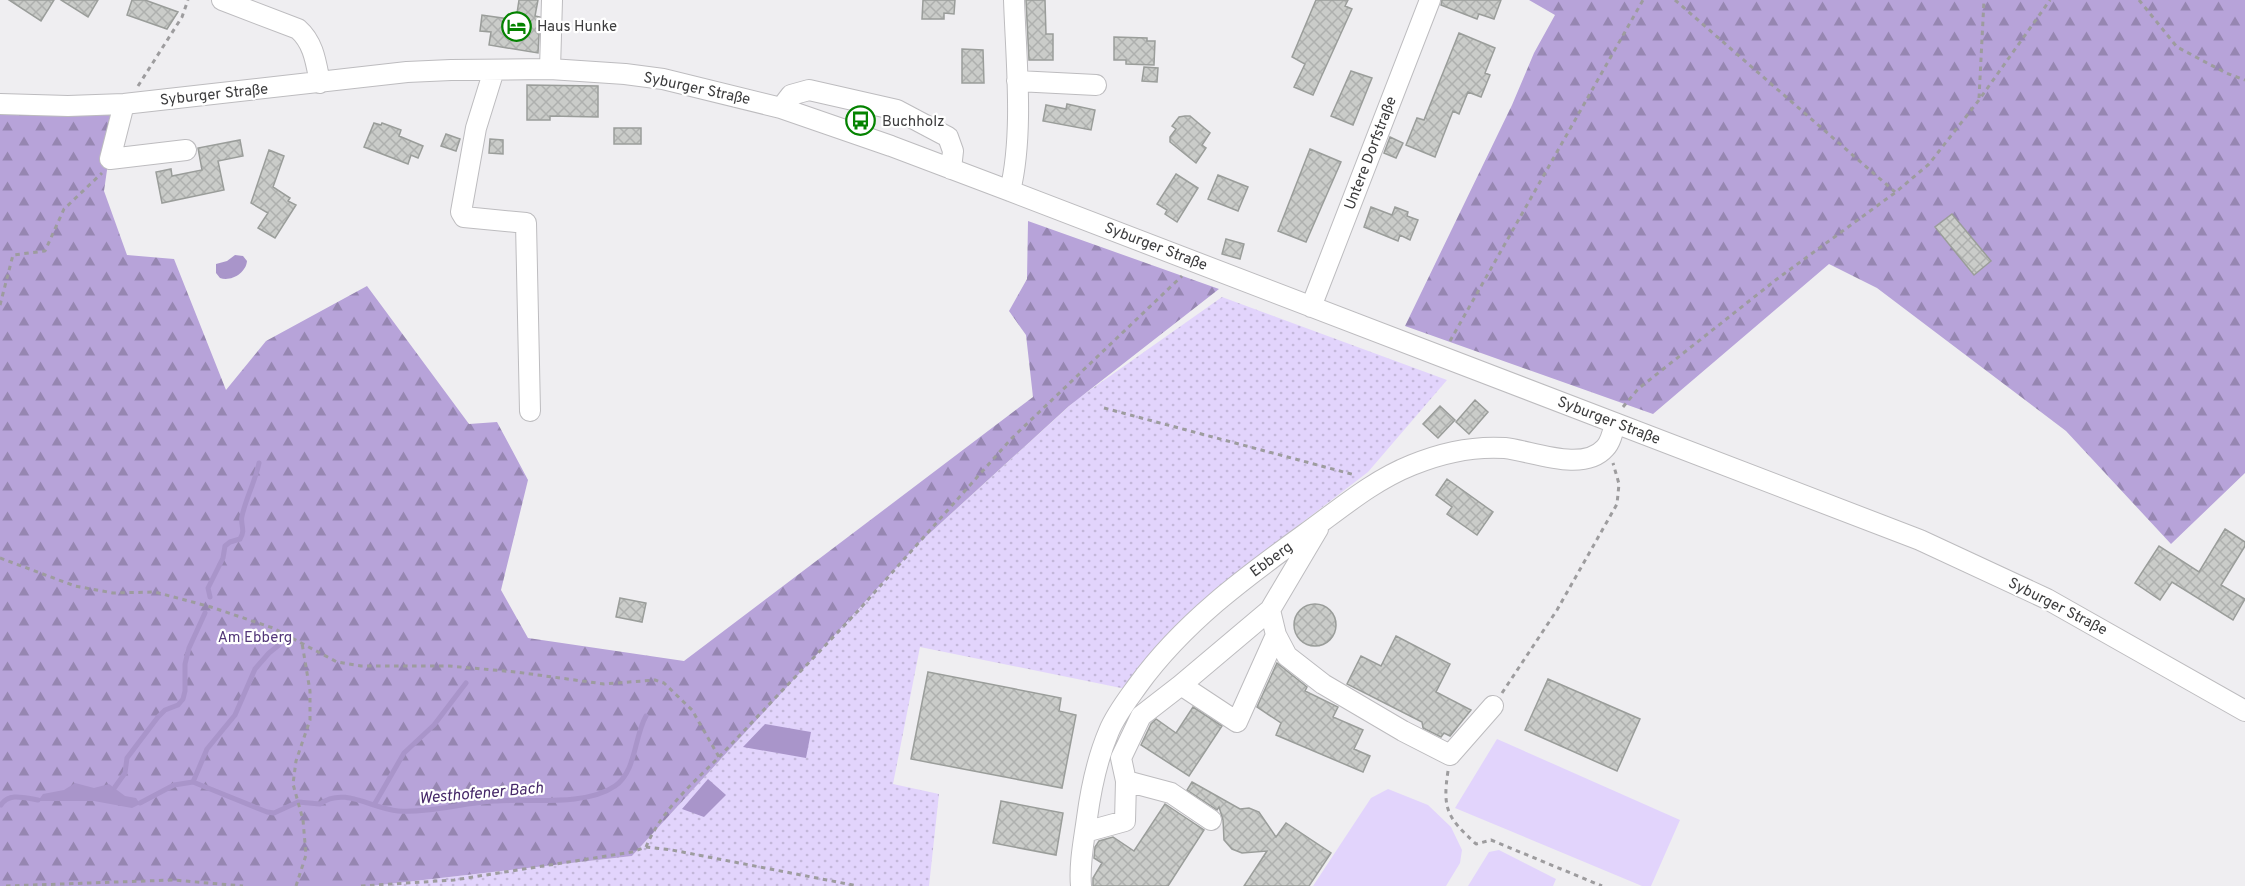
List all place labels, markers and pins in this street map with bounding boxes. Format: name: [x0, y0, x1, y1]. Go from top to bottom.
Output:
hotel icon: Haus Hunke: [500, 10, 532, 42]
place label: Haus Hunke: [537, 18, 617, 37]
bus stop icon: Buchholz: [845, 105, 877, 137]
place label: Buchholz: [882, 113, 945, 132]

